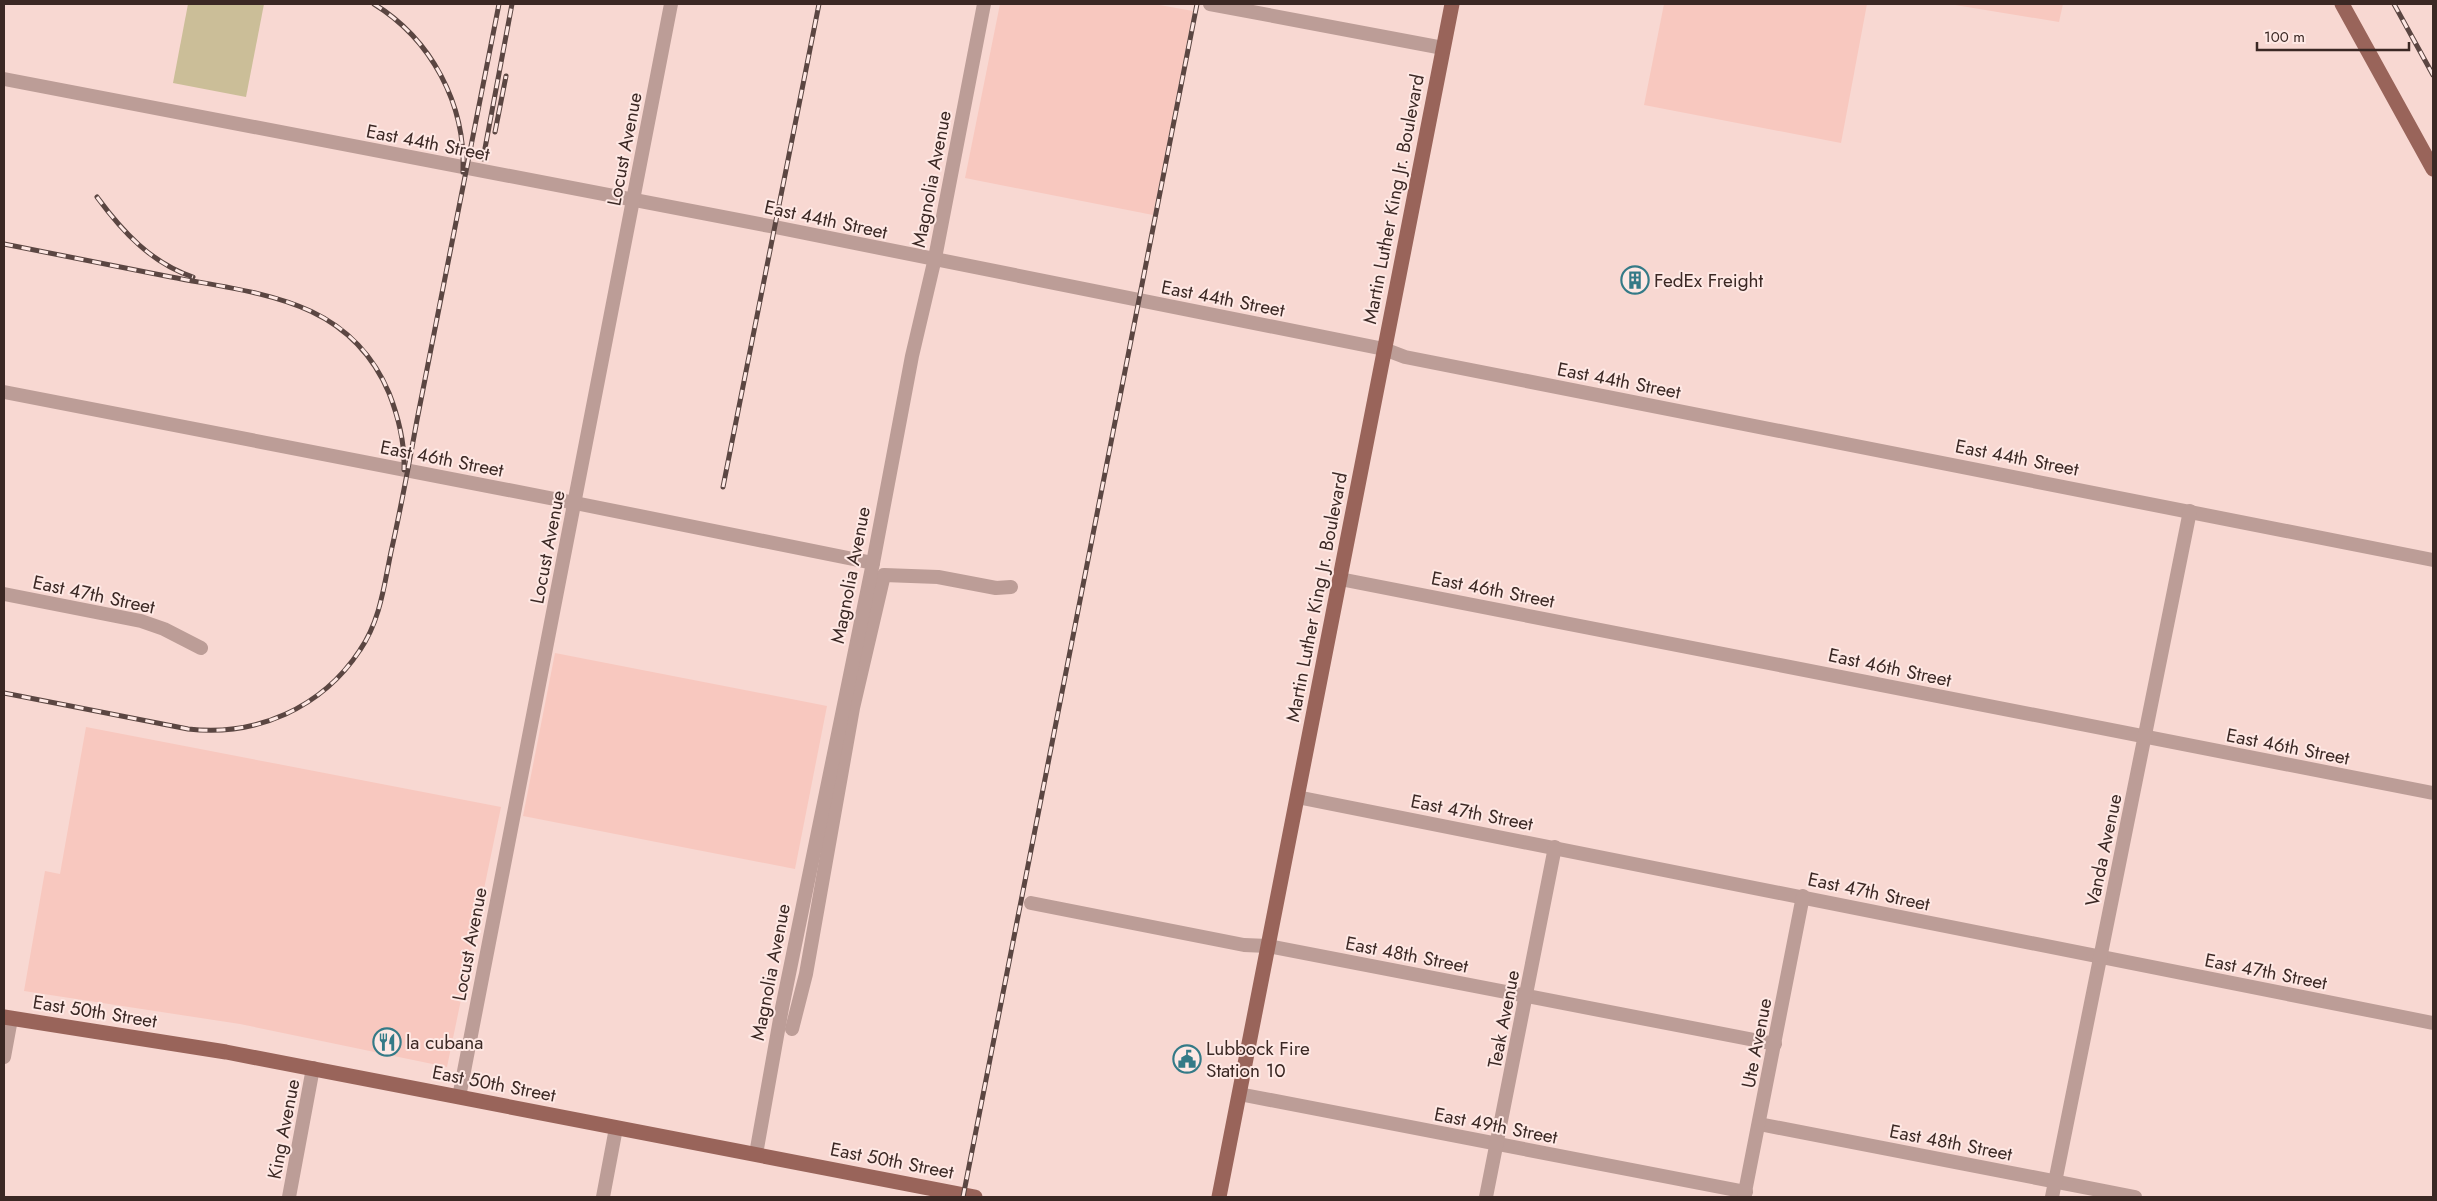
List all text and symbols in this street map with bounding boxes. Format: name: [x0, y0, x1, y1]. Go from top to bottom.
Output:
scale bar: [2257, 20, 2410, 52]
text: 100 m: [2264, 26, 2305, 48]
street label: Martin Luther King Jr. Boulevard: [1356, 72, 1431, 326]
street label: Locust Avenue: [600, 90, 649, 208]
street label: Magnolia Avenue: [905, 108, 958, 250]
street label: East 44th Street: [364, 117, 492, 168]
street label: East 44th Street: [762, 193, 890, 246]
building icon: FedEx Freight: [1620, 265, 1650, 295]
place label: FedEx Freight: [1654, 267, 1764, 294]
street label: East 44th Street: [1159, 273, 1287, 324]
street label: East 44th Street: [1555, 355, 1683, 406]
street label: East 44th Street: [1953, 432, 2081, 483]
street label: East 46th Street: [378, 433, 506, 484]
street label: Martin Luther King Jr. Boulevard: [1279, 470, 1354, 724]
street label: Locust Avenue: [523, 488, 572, 606]
street label: Magnolia Avenue: [824, 504, 877, 646]
street label: East 46th Street: [1429, 564, 1557, 615]
street label: East 47th Street: [30, 568, 158, 621]
street label: East 46th Street: [1826, 641, 1954, 694]
street label: East 46th Street: [2224, 721, 2352, 772]
street label: East 47th Street: [1408, 787, 1536, 838]
street label: Vanda Avenue: [2078, 791, 2129, 909]
street label: East 47th Street: [1805, 865, 1933, 918]
street label: Locust Avenue: [445, 885, 494, 1003]
street label: Magnolia Avenue: [744, 901, 797, 1043]
street label: East 48th Street: [1343, 929, 1471, 980]
street label: East 47th Street: [2202, 946, 2330, 997]
street label: Teak Avenue: [1481, 968, 1526, 1070]
street label: East 50th Street: [31, 988, 159, 1035]
street label: Ute Avenue: [1735, 996, 1778, 1090]
restaurant icon: la cubana: [372, 1027, 402, 1057]
place label: la cubana: [406, 1029, 483, 1056]
place label: Lubbock Fire Station 10: [1206, 1035, 1310, 1084]
public building icon: Lubbock Fire Station 10: [1172, 1044, 1202, 1074]
street label: East 50th Street: [430, 1058, 558, 1109]
street label: King Avenue: [261, 1077, 306, 1181]
street label: East 49th Street: [1432, 1100, 1560, 1151]
street label: East 48th Street: [1887, 1117, 2015, 1168]
street label: East 50th Street: [828, 1135, 956, 1186]

